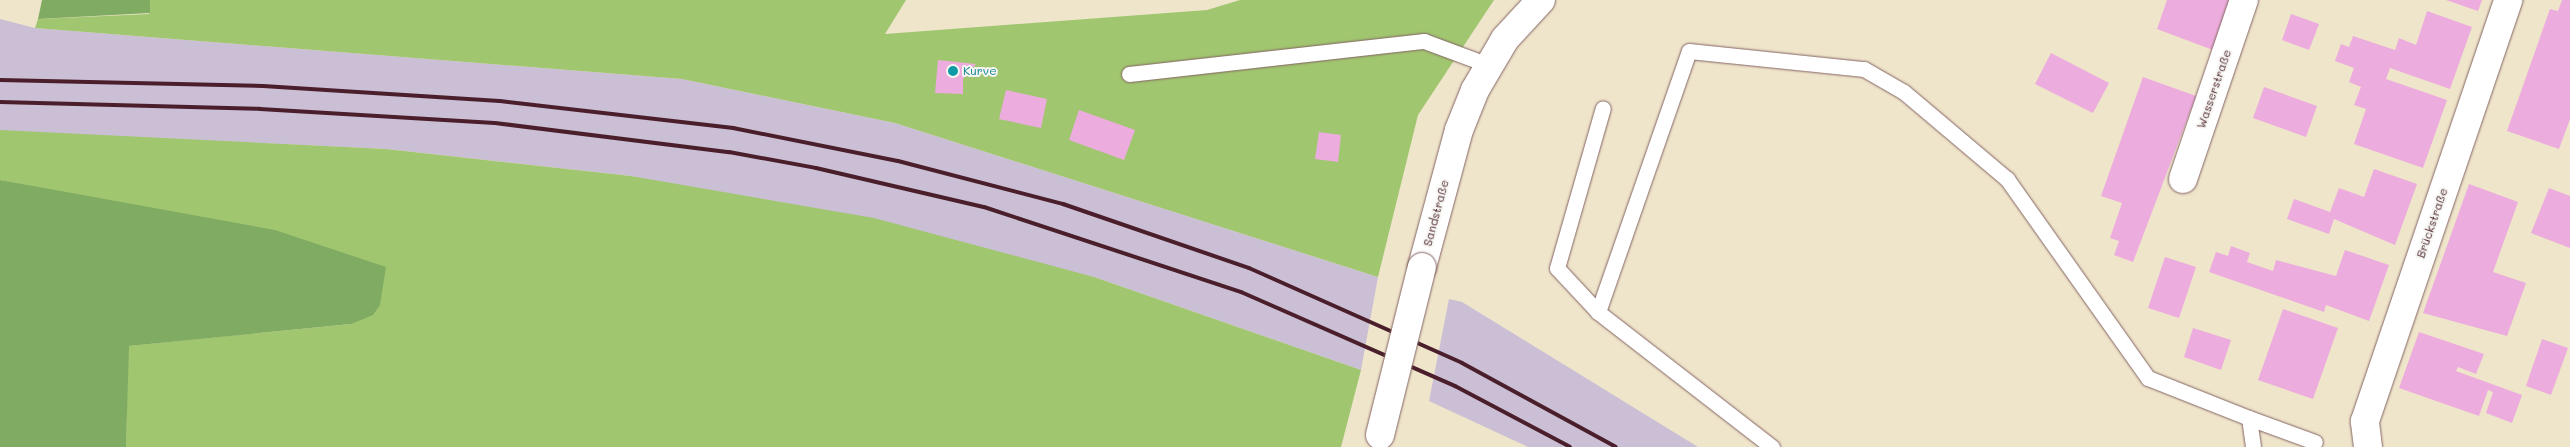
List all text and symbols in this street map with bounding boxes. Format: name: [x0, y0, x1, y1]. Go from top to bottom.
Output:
street label: Wasserstraße: [2194, 48, 2234, 130]
place label: Kurve: [963, 64, 997, 78]
marker: Kurve: [947, 65, 959, 77]
street label: Sandstraße: [1420, 178, 1452, 248]
street label: Brückstraße: [2413, 186, 2451, 260]

